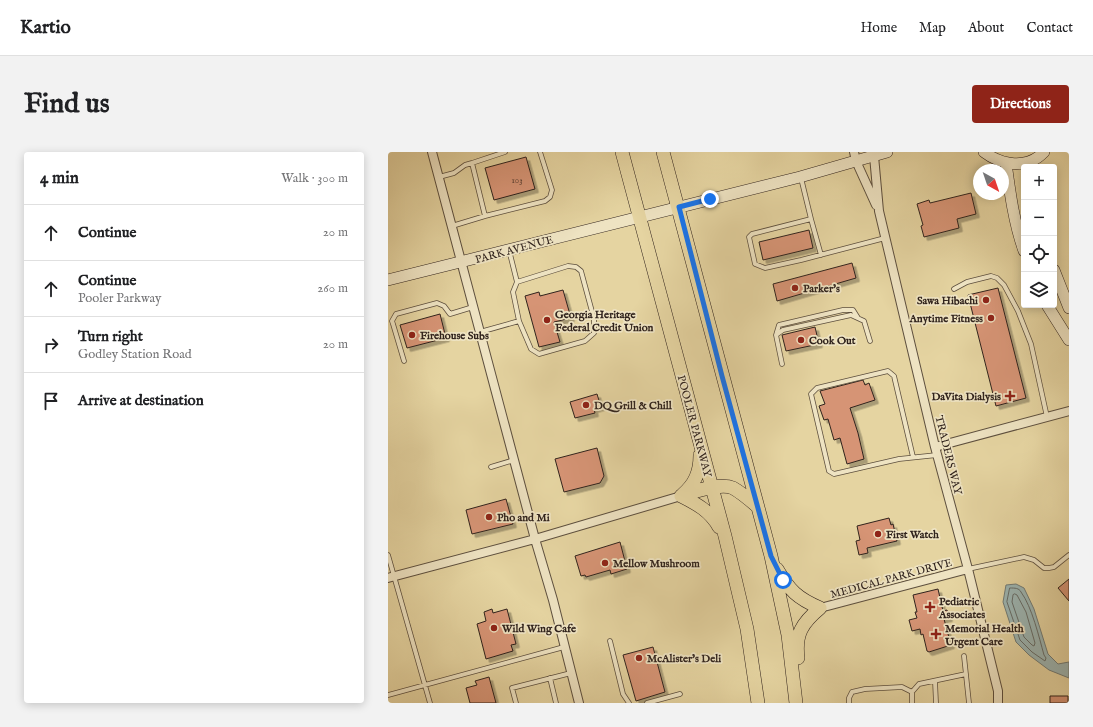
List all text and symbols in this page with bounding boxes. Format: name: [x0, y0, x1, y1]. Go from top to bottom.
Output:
text: Kartio: [20, 16, 71, 40]
text: Home: [861, 19, 897, 37]
text: Map: [919, 19, 946, 37]
text: About: [968, 19, 1004, 37]
text: Contact: [1026, 19, 1073, 37]
button: Directions: [972, 85, 1069, 123]
text: Find us: [24, 87, 110, 122]
north arrow: [973, 164, 1009, 200]
map controls: [1021, 164, 1057, 308]
button: +: [1021, 164, 1057, 200]
text: 4 min: [40, 168, 79, 189]
text: Walk · 300 m: [281, 170, 348, 187]
house number: 103: [511, 175, 523, 186]
route end: [701, 190, 719, 208]
button: −: [1021, 200, 1057, 236]
icon: ahead: [40, 222, 62, 244]
text: Continue: [78, 223, 136, 242]
text: 20 m: [323, 224, 348, 241]
street label: PARK AVENUE: [474, 233, 555, 267]
button: locate: [1021, 236, 1057, 272]
text: Continue: [78, 271, 136, 290]
button: layers: [1021, 272, 1057, 308]
icon: ahead: [40, 278, 62, 300]
text: 260 m: [317, 280, 348, 297]
place label: Parker's: [803, 282, 840, 296]
marker: Parker's: [790, 283, 800, 293]
text: Pooler Parkway: [78, 290, 161, 307]
place label: Sawa Hibachi: [917, 294, 978, 308]
marker: Sawa Hibachi: [981, 295, 991, 305]
place label: Georgia Heritage Federal Credit Union: [555, 308, 654, 335]
place label: Anytime Fitness: [908, 312, 983, 326]
marker: Anytime Fitness: [986, 313, 996, 323]
marker: Georgia Heritage Federal Credit Union: [542, 315, 552, 325]
text: Turn right: [78, 327, 143, 346]
place label: Firehouse Subs: [420, 329, 489, 343]
marker: Firehouse Subs: [407, 330, 417, 340]
icon: right: [40, 334, 62, 356]
place label: Cook Out: [809, 334, 856, 348]
marker: Cook Out: [796, 335, 806, 345]
text: 20 m: [323, 336, 348, 353]
text: Godley Station Road: [78, 346, 192, 363]
street label: POOLER PARKWAY: [674, 374, 715, 479]
icon: arrive: [40, 390, 62, 412]
place label: DaVita Dialysis: [931, 390, 1001, 404]
marker: DaVita Dialysis: [1004, 390, 1016, 402]
text: Arrive at destination: [78, 391, 204, 410]
place label: DQ Grill & Chill: [594, 399, 673, 413]
marker: DQ Grill & Chill: [581, 400, 591, 410]
street label: TRADERS WAY: [931, 414, 965, 497]
place label: Pho and Mi: [497, 511, 550, 525]
marker: Pho and Mi: [484, 512, 494, 522]
place label: First Watch: [886, 528, 939, 542]
marker: First Watch: [873, 529, 883, 539]
street label: MEDICAL PARK DRIVE: [829, 556, 954, 602]
place label: Mellow Mushroom: [613, 557, 700, 571]
marker: Mellow Mushroom: [600, 558, 610, 568]
route start: [774, 571, 792, 589]
place label: Pediatric Associates: [938, 595, 985, 622]
marker: Pediatric Associates: [924, 601, 936, 613]
place label: Wild Wing Cafe: [501, 622, 576, 636]
place label: Memorial Health Urgent Care: [944, 622, 1024, 649]
marker: Wild Wing Cafe: [489, 623, 499, 633]
marker: Memorial Health Urgent Care: [930, 628, 942, 640]
place label: McAlister's Deli: [647, 652, 721, 666]
marker: McAlister's Deli: [634, 653, 644, 663]

